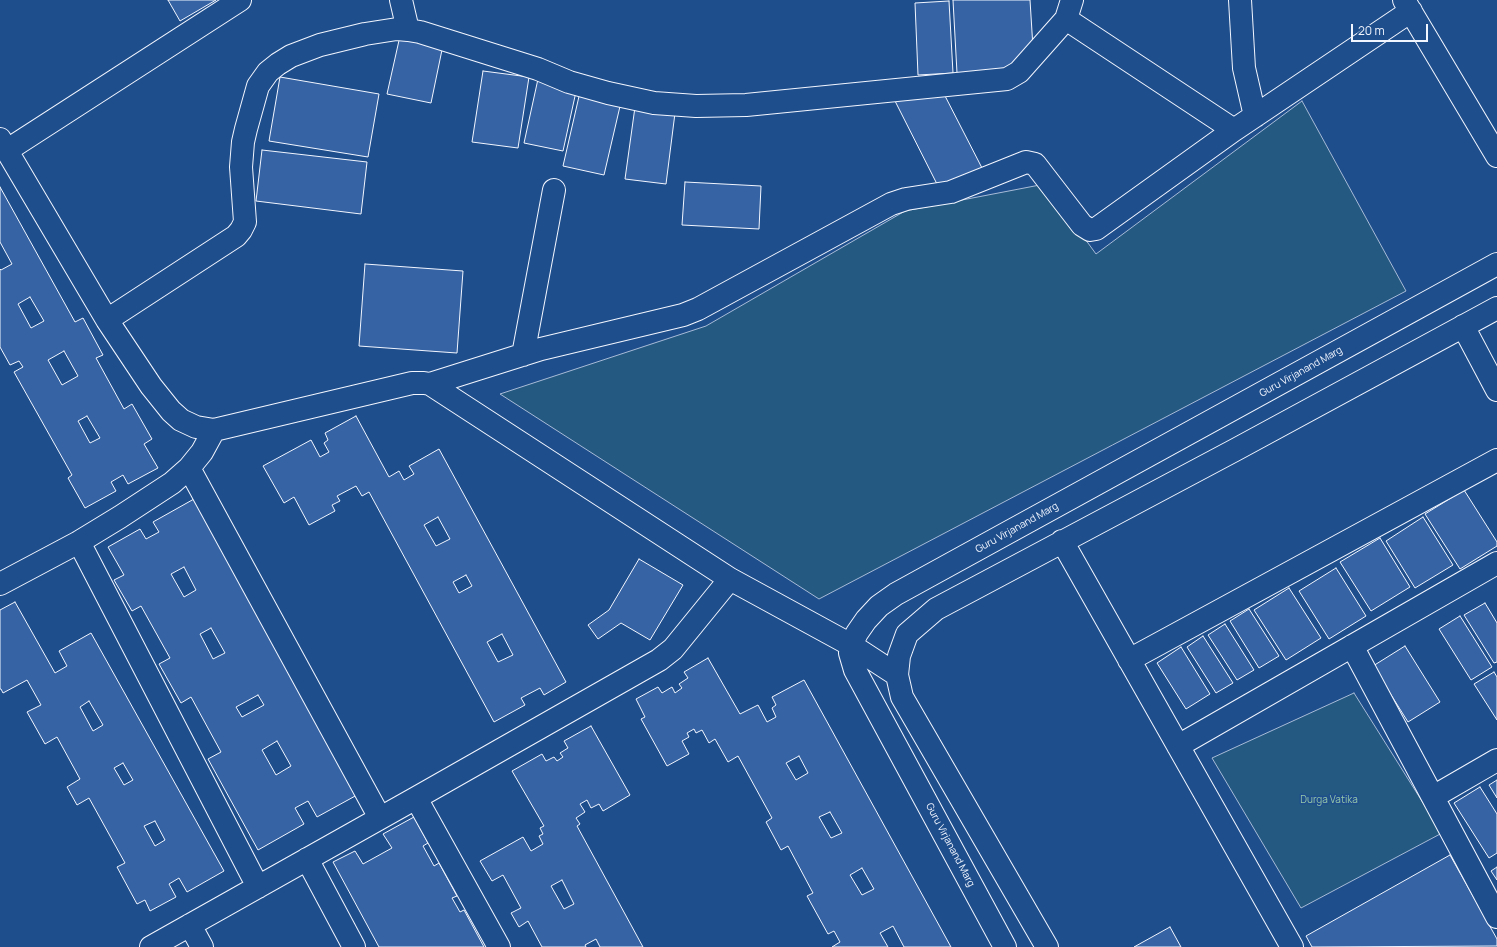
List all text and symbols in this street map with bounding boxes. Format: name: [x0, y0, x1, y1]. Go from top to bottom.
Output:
scale bar: [1353, 16, 1430, 42]
text: 20 m: [1358, 22, 1385, 39]
street label: Guru Virjanand Marg: [1257, 344, 1345, 400]
street label: Guru Virjanand Marg: [973, 500, 1061, 556]
park label: Durga Vatika: [1300, 794, 1358, 806]
street label: Guru Virjanand Marg: [923, 801, 977, 889]

